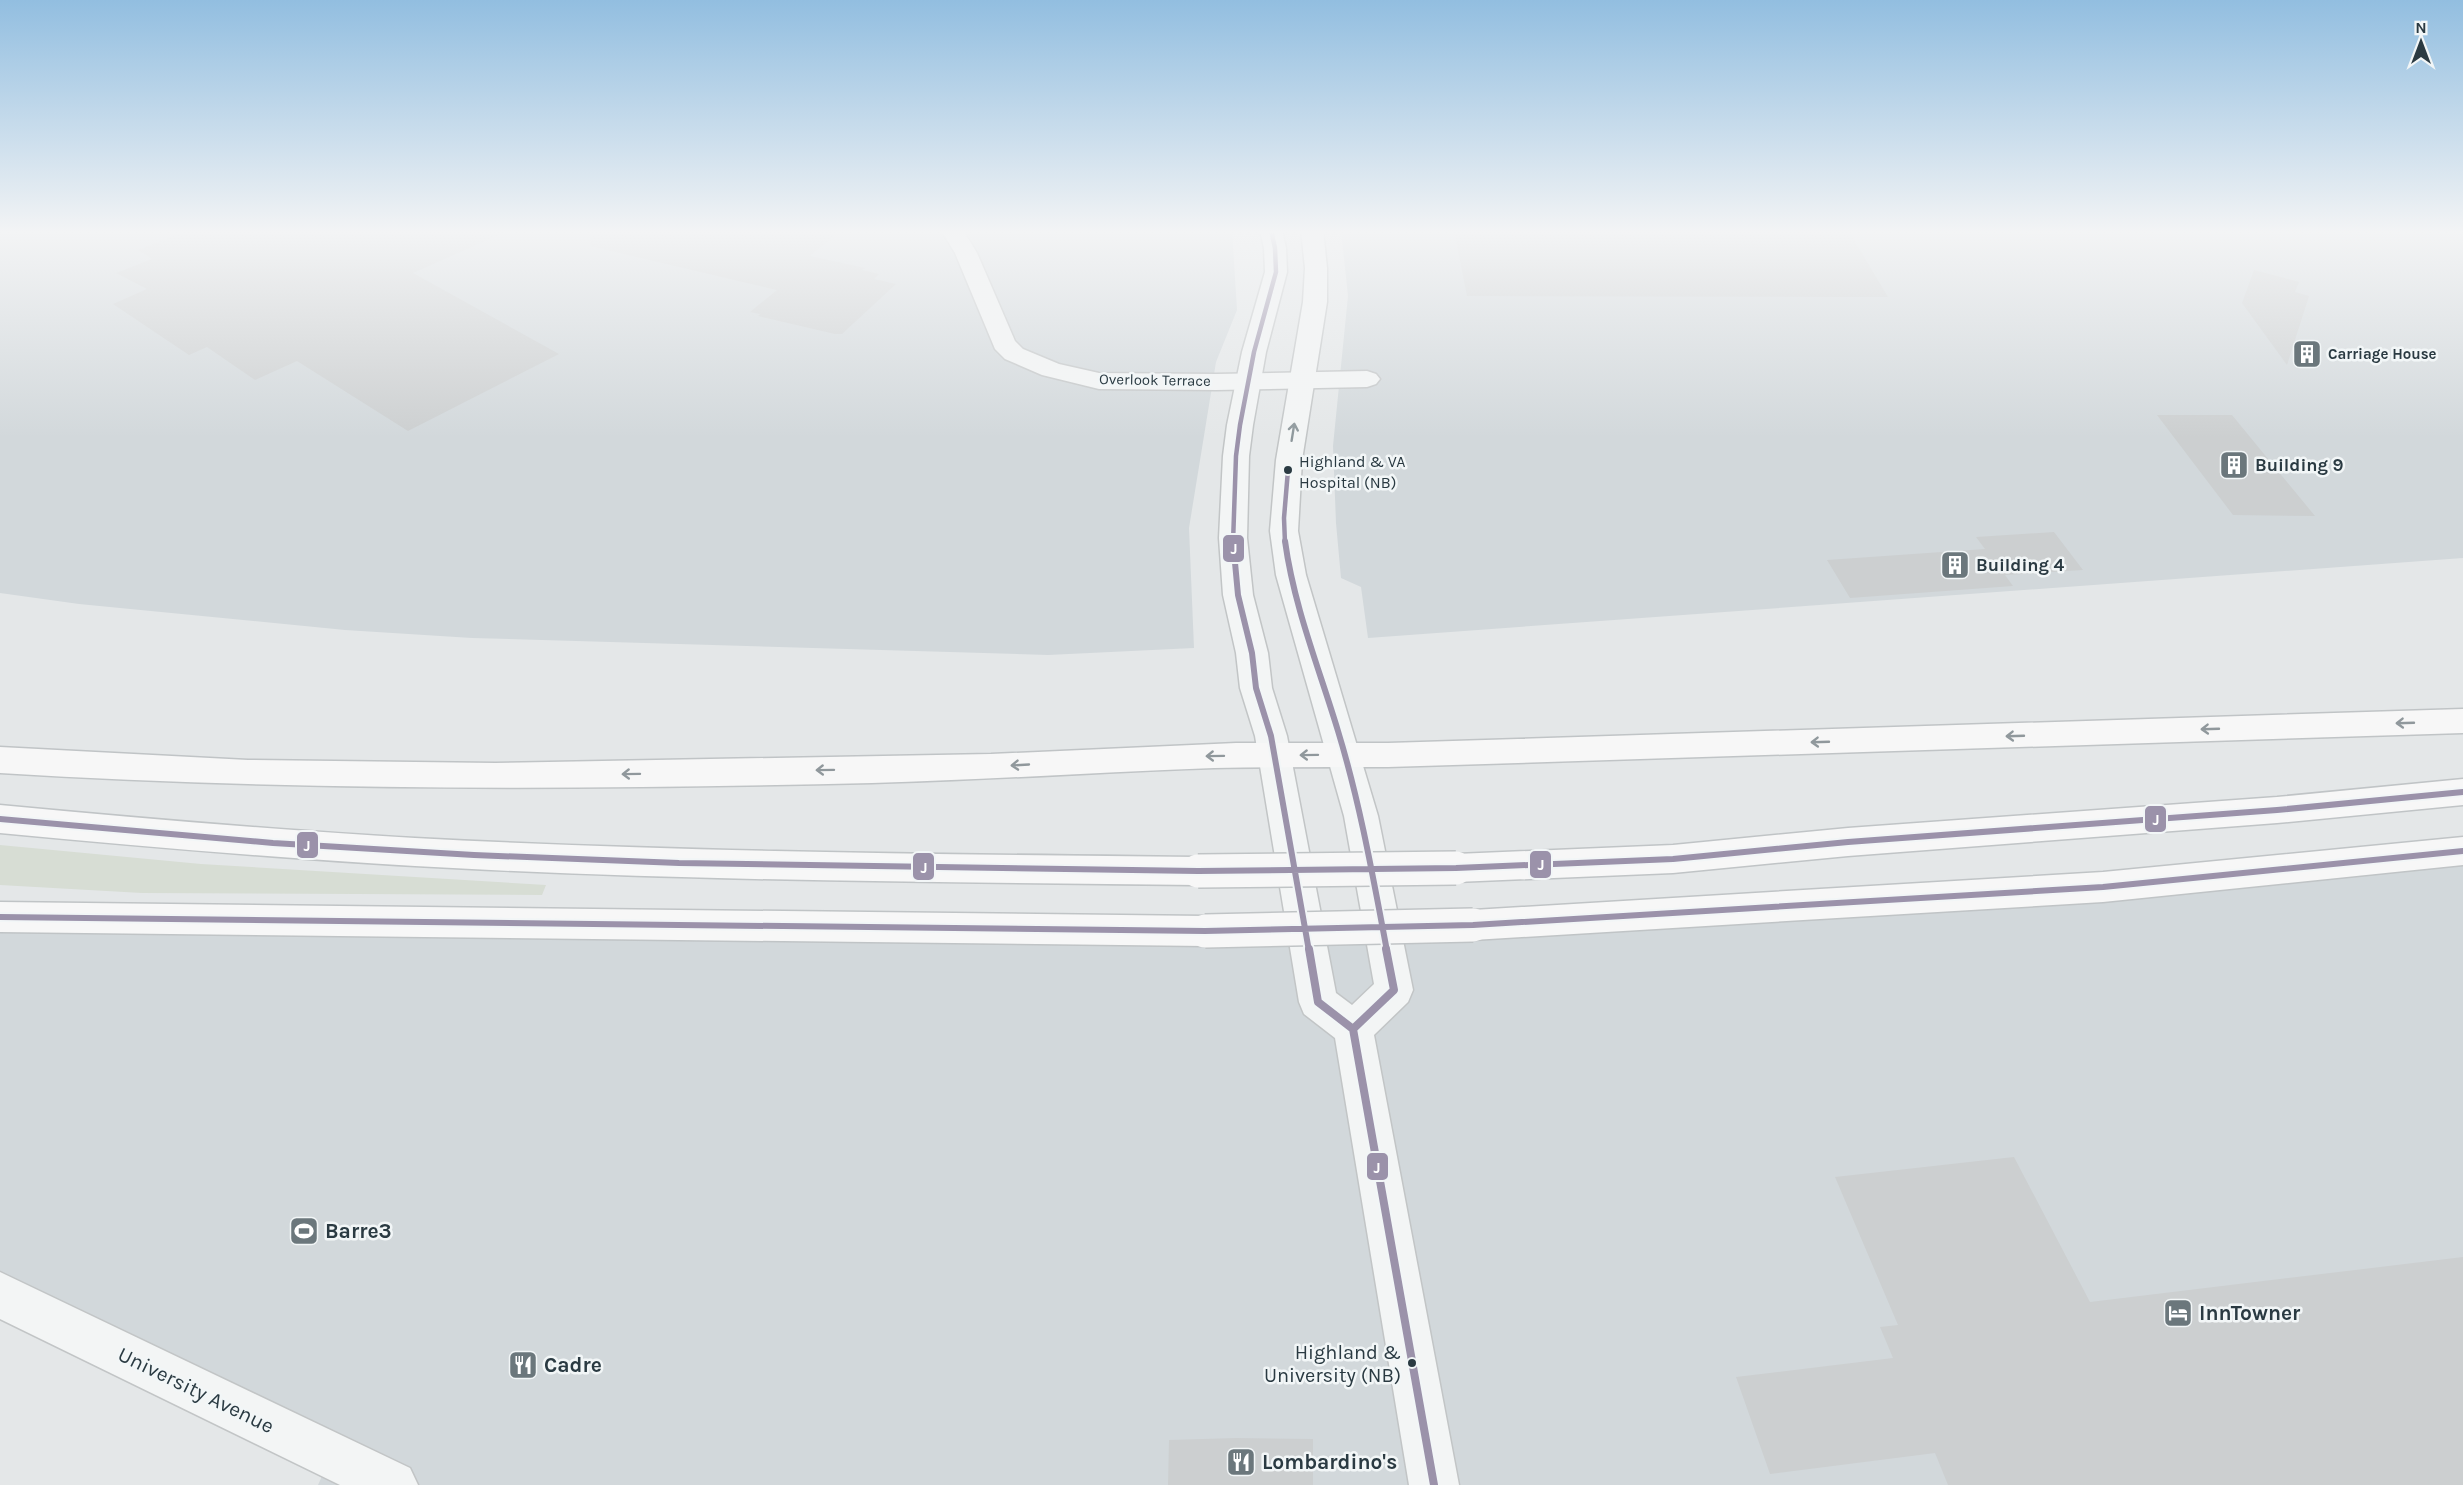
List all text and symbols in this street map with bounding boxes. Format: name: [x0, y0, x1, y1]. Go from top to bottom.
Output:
north arrow: [2391, 12, 2451, 72]
text: N: [2415, 18, 2427, 37]
building icon: Carriage House: [2291, 338, 2323, 370]
place label: Carriage House: [2328, 345, 2437, 363]
street label: Overlook Terrace: [1099, 370, 1211, 390]
one-way arrow: [1288, 423, 1299, 443]
building icon: Building 9: [2218, 449, 2250, 481]
place label: Highland & VA Hospital (NB): [1299, 452, 1406, 492]
place label: Building 9: [2255, 454, 2344, 476]
marker: Highland & VA Hospital (NB): [1282, 464, 1294, 476]
line badge: J: [1222, 534, 1245, 563]
text: J: [1230, 539, 1238, 558]
building icon: Building 4: [1939, 549, 1971, 581]
place label: Building 4: [1976, 554, 2065, 576]
one-way arrow: [2395, 717, 2415, 729]
one-way arrow: [2200, 724, 2220, 735]
one-way arrow: [2005, 730, 2025, 741]
one-way arrow: [1810, 736, 1830, 747]
one-way arrow: [1206, 750, 1226, 762]
one-way arrow: [1300, 750, 1320, 761]
one-way arrow: [1011, 760, 1031, 771]
one-way arrow: [816, 764, 836, 776]
one-way arrow: [621, 768, 641, 780]
line badge: J: [2144, 805, 2167, 833]
text: J: [2152, 810, 2160, 829]
line badge: J: [296, 831, 319, 859]
text: J: [303, 836, 311, 855]
line badge: J: [1529, 850, 1552, 879]
line badge: J: [912, 852, 935, 881]
text: J: [1537, 855, 1545, 874]
text: J: [920, 858, 928, 877]
line badge: J: [1366, 1152, 1389, 1181]
text: J: [1373, 1158, 1381, 1177]
sports icon: Barre3: [288, 1215, 320, 1247]
place label: Barre3: [325, 1219, 392, 1243]
hotel icon: InnTowner: [2162, 1297, 2194, 1329]
place label: InnTowner: [2199, 1301, 2301, 1325]
place label: Highland & University (NB): [1264, 1341, 1401, 1387]
street label: University Avenue: [114, 1342, 278, 1438]
restaurant icon: Cadre: [507, 1349, 539, 1381]
place label: Cadre: [544, 1353, 602, 1377]
marker: Highland & University (NB): [1406, 1357, 1418, 1369]
restaurant icon: Lombardino's: [1225, 1446, 1257, 1478]
place label: Lombardino's: [1262, 1450, 1397, 1474]

